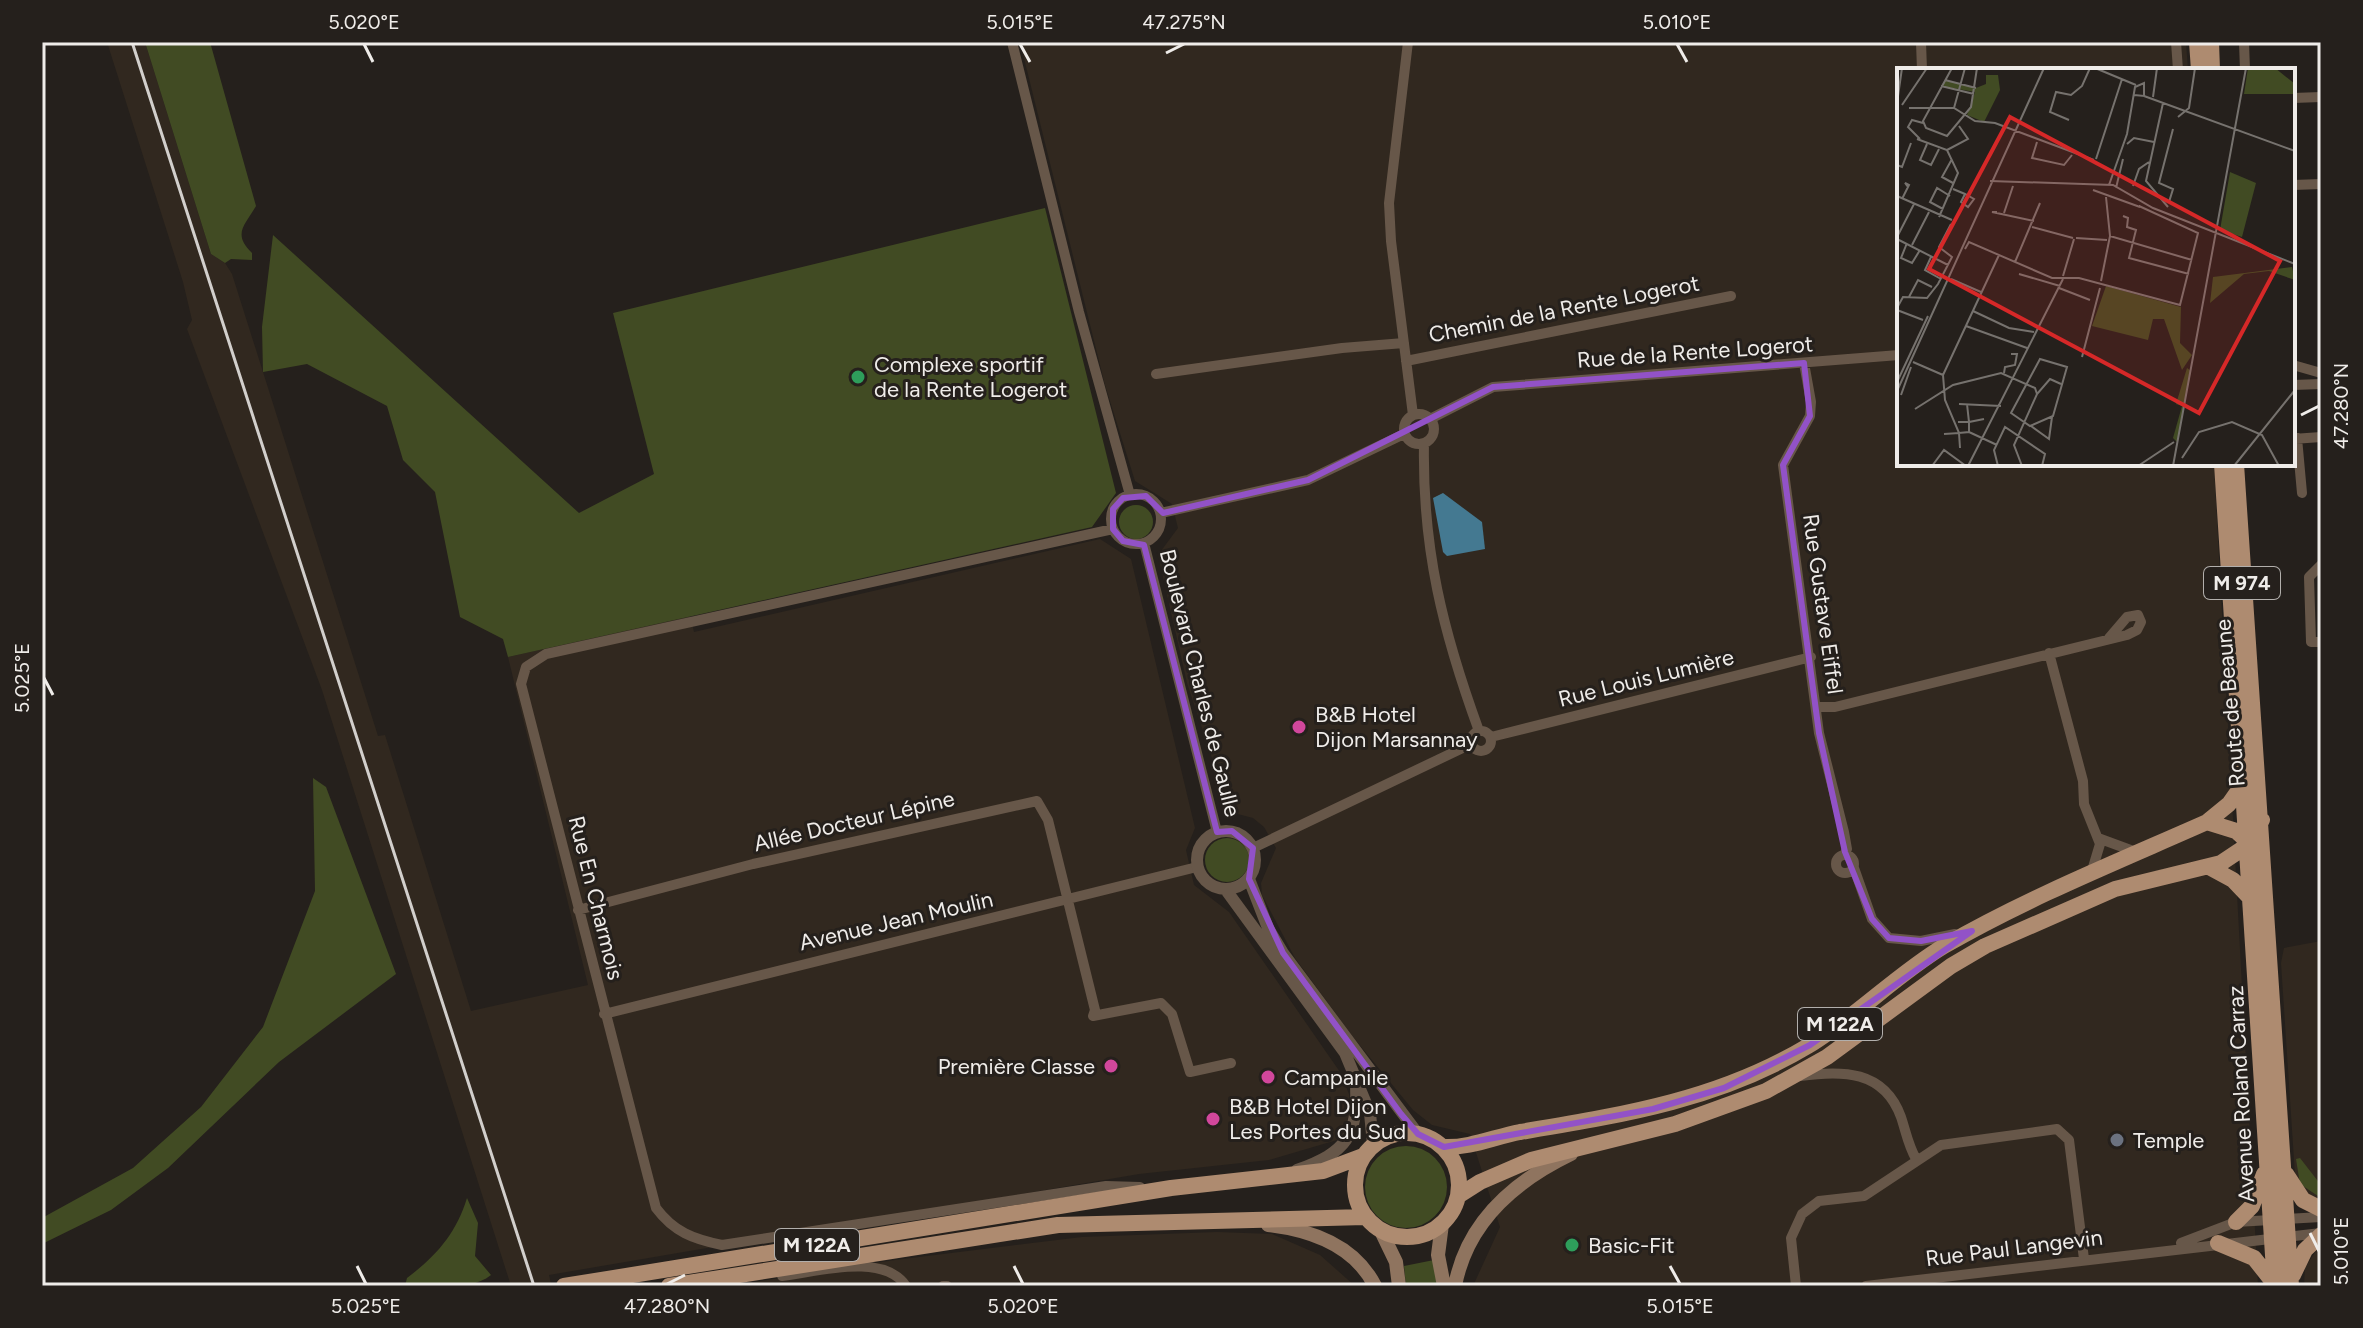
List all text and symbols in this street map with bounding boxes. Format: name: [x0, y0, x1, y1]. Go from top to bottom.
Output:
text: 5.020°E: [328, 10, 400, 34]
text: 5.015°E: [986, 10, 1054, 34]
text: 47.275°N: [1142, 10, 1226, 34]
text: 5.010°E: [1643, 10, 1711, 34]
inset map: [1897, 68, 2295, 466]
street label: Chemin de la Rente Logerot: [1426, 270, 1702, 348]
street label: Rue de la Rente Logerot: [1576, 330, 1814, 374]
place label: Complexe sportif de la Rente Logerot: [874, 351, 1067, 403]
text: 47.280°N: [2329, 363, 2353, 449]
marker: Complexe sportif de la Rente Logerot: [849, 368, 867, 386]
street label: Rue Gustave Eiffel: [1797, 512, 1849, 696]
street label: Boulevard Charles de Gaulle: [1154, 546, 1246, 820]
road number: M 974: [2204, 567, 2280, 599]
street label: Route de Beaune: [2209, 618, 2251, 788]
text: 5.025°E: [10, 643, 34, 713]
street label: Rue Louis Lumière: [1556, 643, 1736, 713]
place label: B&B Hotel Dijon Marsannay: [1315, 701, 1478, 753]
marker: B&B Hotel Dijon Marsannay: [1290, 718, 1308, 736]
street label: Allée Docteur Lépine: [751, 785, 957, 857]
street label: Rue En Charmois: [563, 813, 629, 983]
street label: Avenue Jean Moulin: [797, 886, 995, 956]
street label: Avenue Roland Carraz: [2222, 985, 2260, 1203]
road number: M 122A: [1798, 1008, 1882, 1040]
place label: Première Classe: [938, 1053, 1095, 1080]
marker: Première Classe: [1102, 1057, 1120, 1075]
place label: Campanile: [1284, 1064, 1388, 1091]
marker: Campanile: [1259, 1068, 1277, 1086]
place label: B&B Hotel Dijon Les Portes du Sud: [1229, 1093, 1406, 1145]
marker: B&B Hotel Dijon Les Portes du Sud: [1204, 1110, 1222, 1128]
place label: Temple: [2133, 1127, 2204, 1154]
marker: Temple: [2108, 1131, 2126, 1149]
text: 5.010°E: [2329, 1217, 2353, 1285]
street label: Rue Paul Langevin: [1924, 1224, 2104, 1272]
road number: M 122A: [775, 1229, 859, 1261]
place label: Basic-Fit: [1588, 1232, 1674, 1259]
marker: Basic-Fit: [1563, 1236, 1581, 1254]
text: 5.025°E: [331, 1294, 401, 1318]
text: 47.280°N: [624, 1294, 710, 1318]
text: 5.020°E: [987, 1294, 1059, 1318]
text: 5.015°E: [1646, 1294, 1714, 1318]

